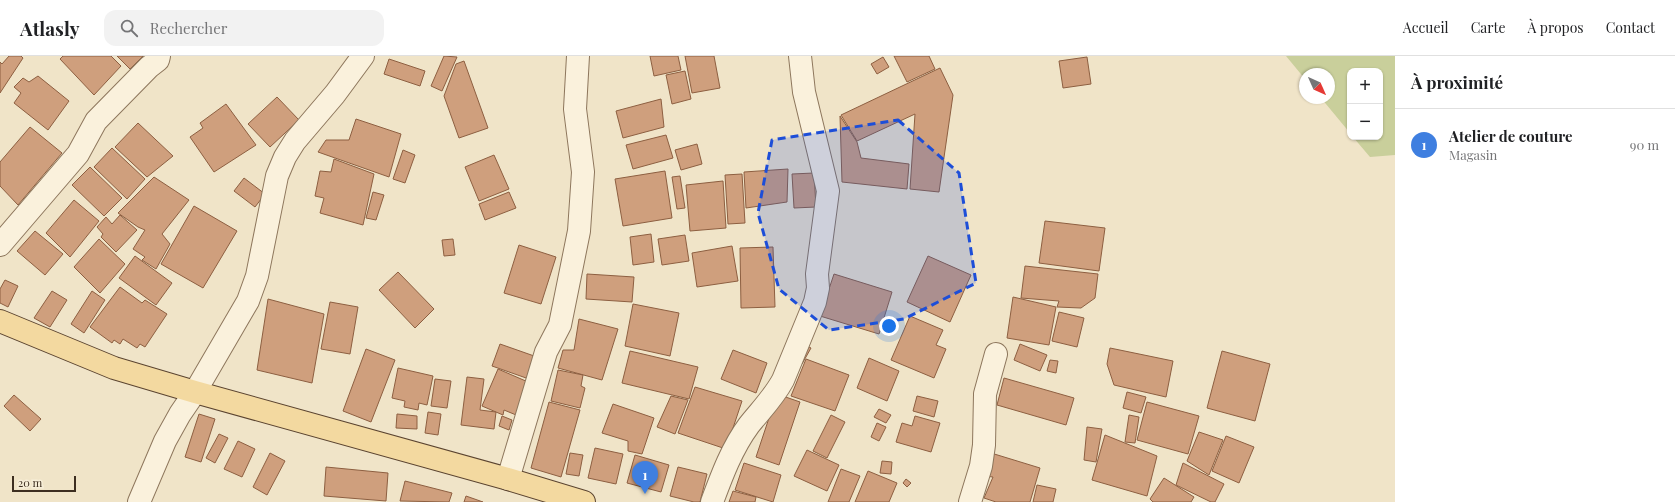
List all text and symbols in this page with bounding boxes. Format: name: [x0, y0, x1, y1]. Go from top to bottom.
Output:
search box: [104, 10, 384, 46]
text: Atlasly: [20, 15, 80, 41]
icon: search: [118, 17, 140, 39]
text: Rechercher: [150, 18, 227, 38]
text: Accueil: [1403, 18, 1449, 37]
text: Carte: [1471, 18, 1506, 37]
text: À propos: [1528, 18, 1584, 37]
text: Contact: [1606, 18, 1655, 37]
north arrow: [1299, 68, 1335, 104]
map controls: [1347, 68, 1383, 140]
button: +: [1347, 68, 1383, 104]
text: À proximité: [1411, 71, 1503, 93]
button: −: [1347, 104, 1383, 140]
text: Atelier de couture: [1449, 126, 1573, 146]
text: 1: [1422, 136, 1426, 153]
text: 90 m: [1630, 136, 1659, 153]
text: Magasin: [1449, 146, 1497, 163]
your location: [879, 316, 899, 336]
pin: 1: [632, 461, 658, 494]
scale bar: [12, 474, 76, 493]
text: 20 m: [18, 475, 42, 490]

